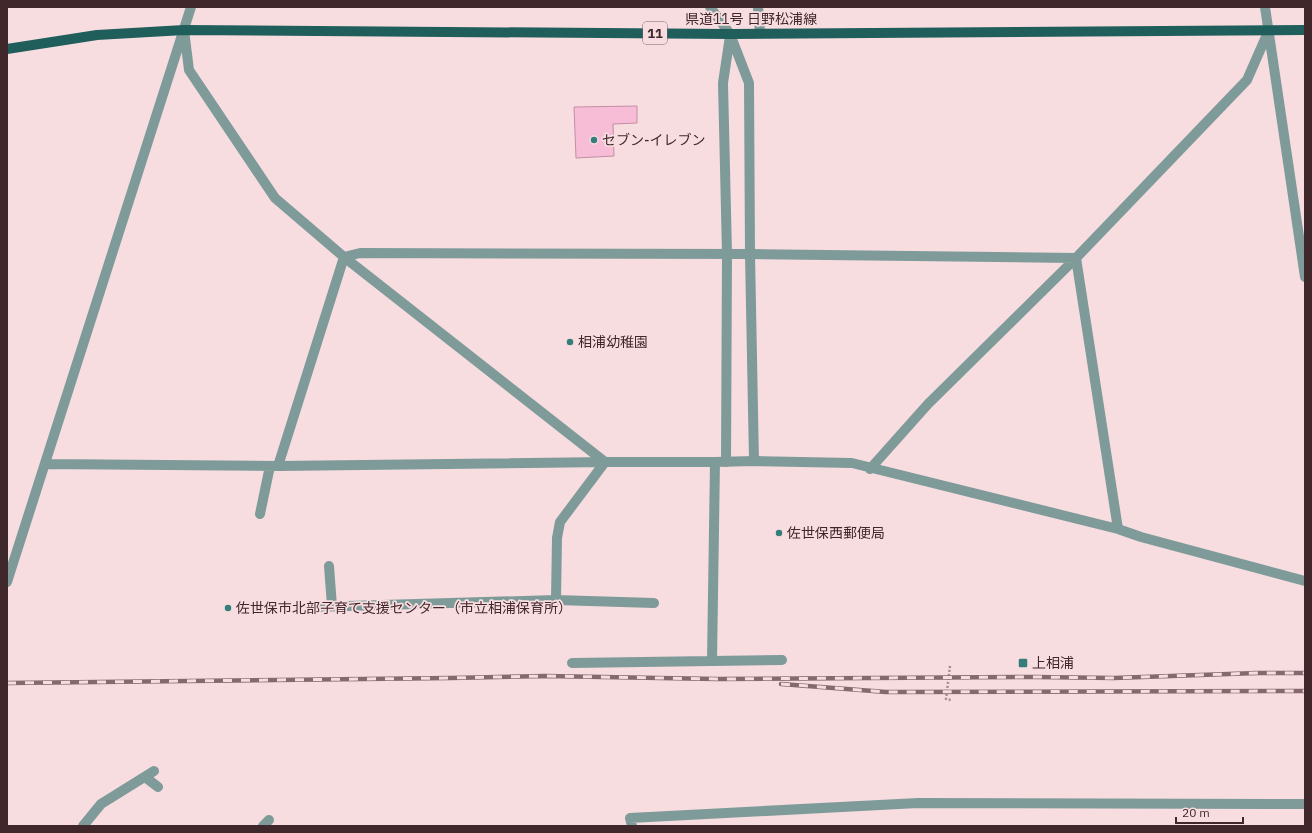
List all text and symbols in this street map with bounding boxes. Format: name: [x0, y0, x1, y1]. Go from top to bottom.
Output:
street label: 県道11号 日野松浦線: [685, 10, 817, 28]
road number: 11: [643, 22, 667, 44]
place label: セブン-イレブン: [602, 131, 706, 149]
marker: セブン-イレブン: [589, 135, 599, 145]
place label: 相浦幼稚園: [578, 333, 648, 351]
marker: 相浦幼稚園: [565, 337, 575, 347]
place label: 佐世保西郵便局: [787, 524, 885, 542]
marker: 佐世保西郵便局: [774, 528, 784, 538]
place label: 佐世保市北部子育て支援センター（市立相浦保育所）: [236, 599, 572, 617]
marker: 佐世保市北部子育て支援センター（市立相浦保育所）: [223, 603, 233, 613]
place label: 上相浦: [1032, 654, 1074, 672]
marker: 上相浦: [1017, 657, 1029, 669]
scale bar: [1176, 799, 1243, 825]
text: 20 m: [1182, 805, 1210, 820]

